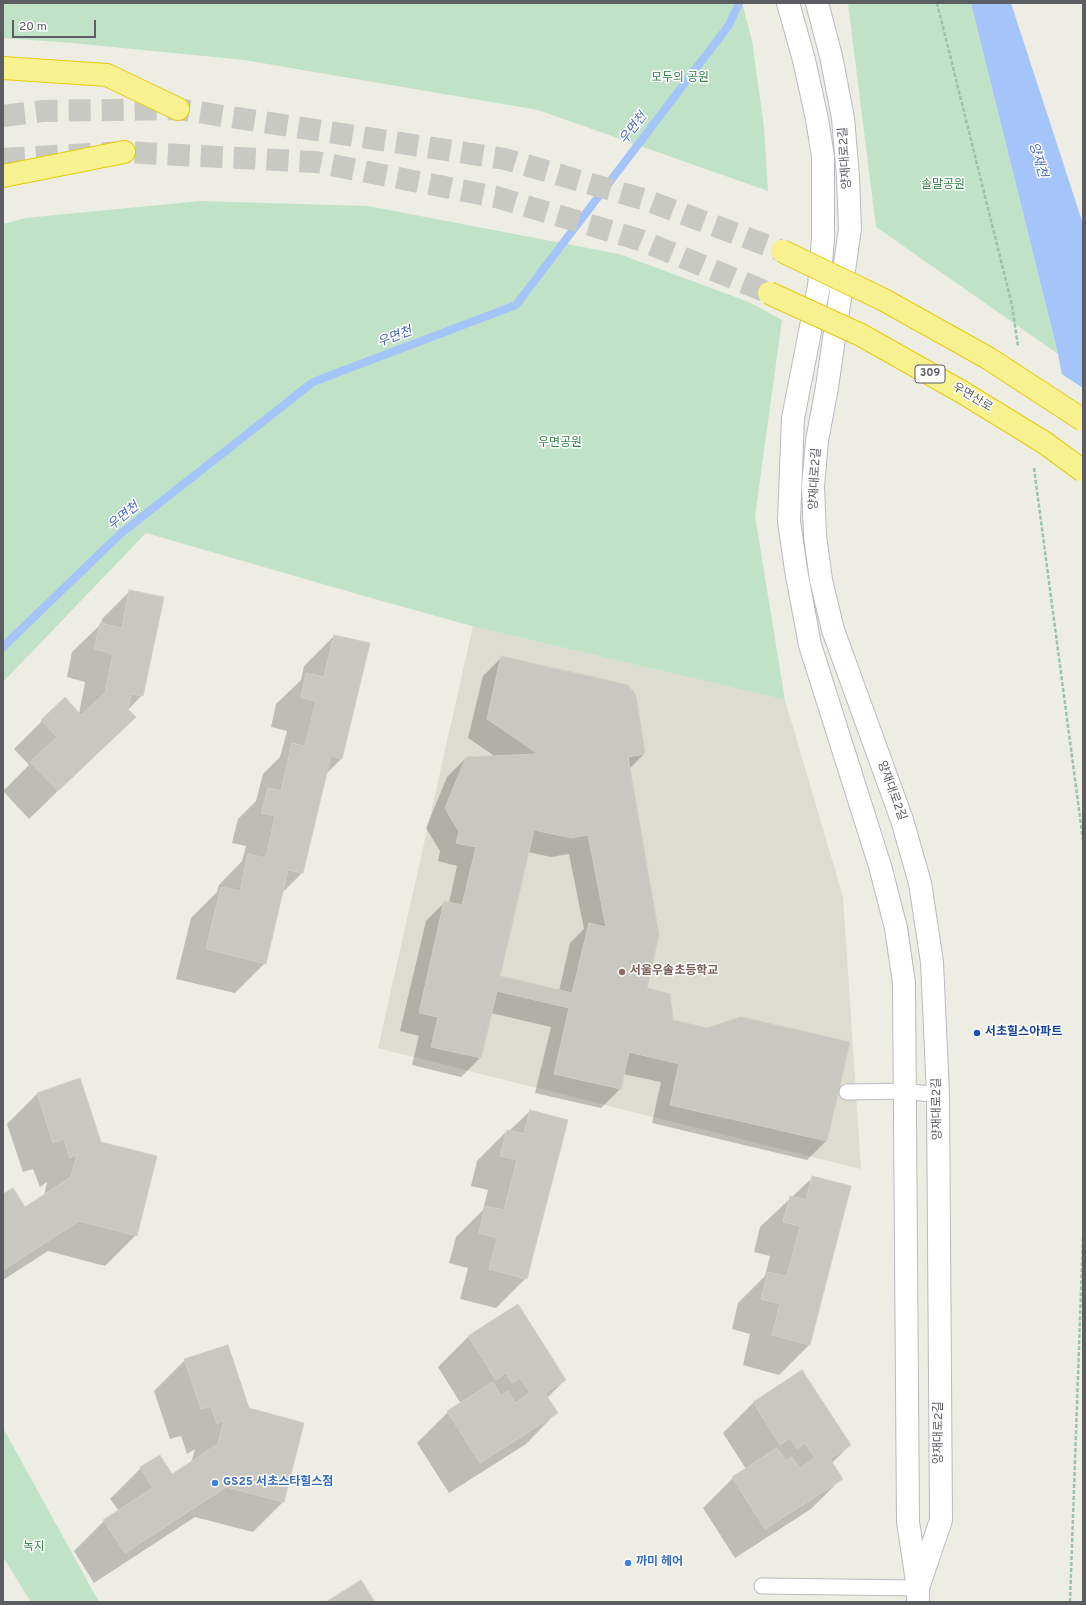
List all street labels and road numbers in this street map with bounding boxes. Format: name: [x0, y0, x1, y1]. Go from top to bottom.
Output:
street label: 양재대로2길: [837, 126, 855, 190]
road number: 309: [915, 365, 945, 383]
street label: 우면산로: [949, 380, 995, 416]
street label: 양재대로2길: [807, 447, 825, 511]
street label: 양재대로2길: [874, 759, 908, 823]
street label: 양재대로2길: [930, 1078, 946, 1140]
street label: 양재대로2길: [933, 1402, 947, 1464]

